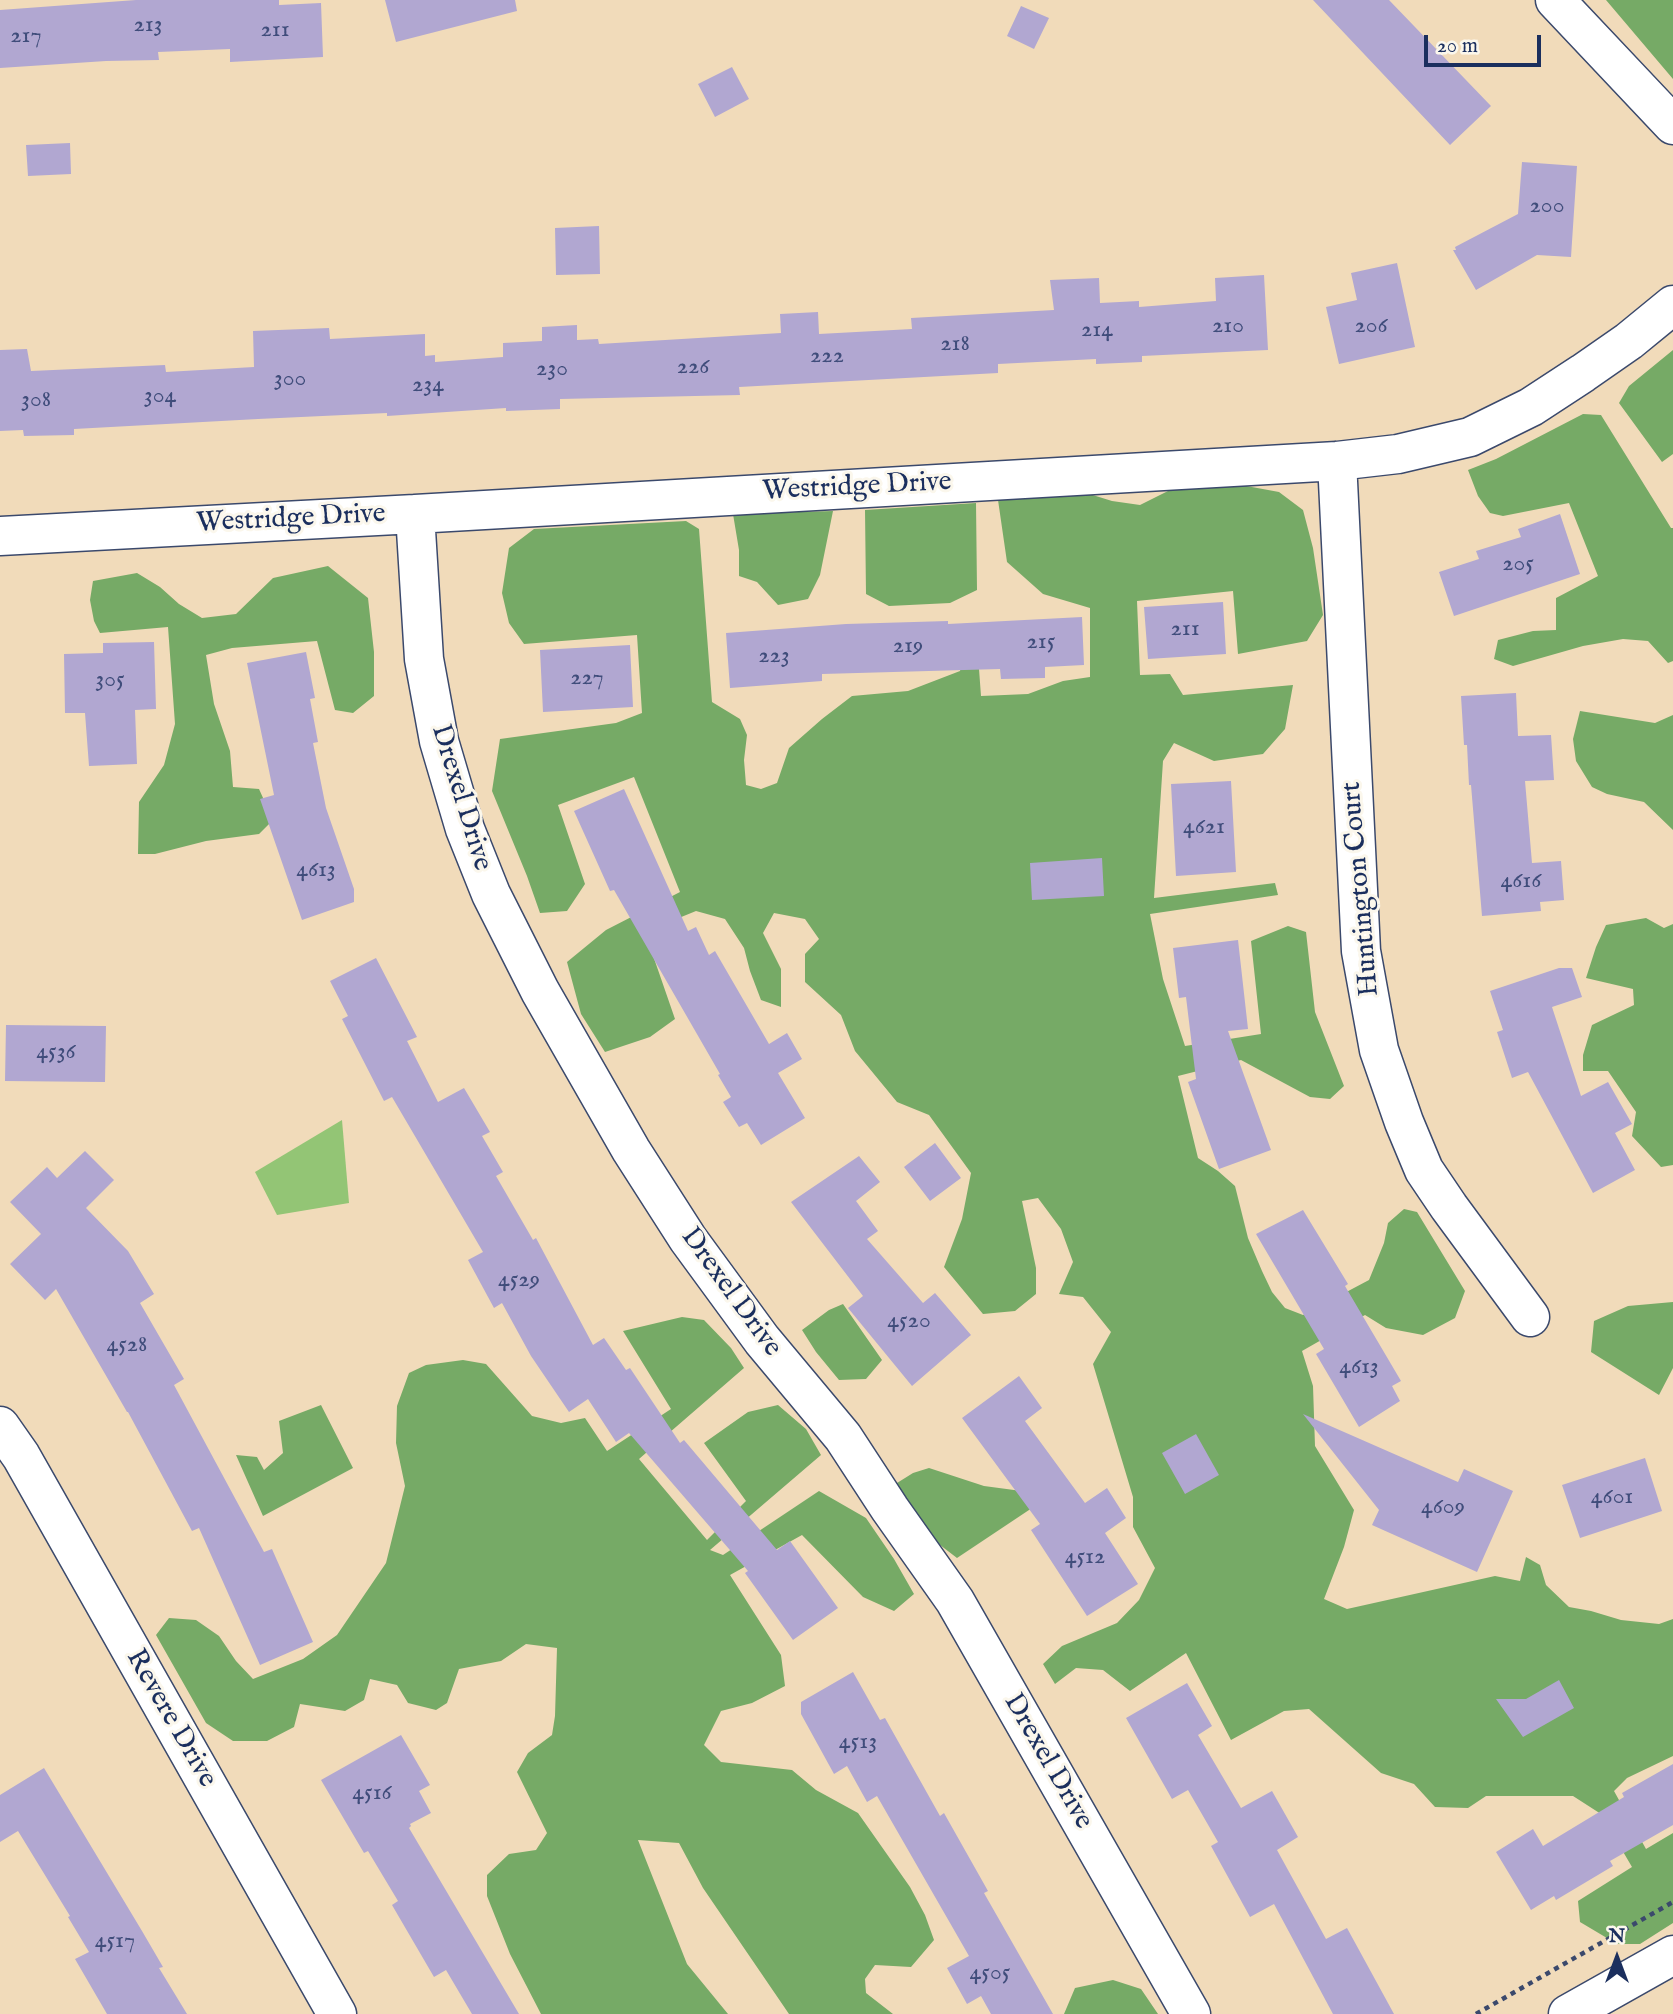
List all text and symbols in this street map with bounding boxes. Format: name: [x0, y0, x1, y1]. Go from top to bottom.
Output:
house number: 213: [133, 12, 163, 40]
house number: 211: [260, 17, 290, 45]
scale bar: [1428, 21, 1545, 65]
house number: 217: [10, 23, 42, 51]
text: 20 m: [1437, 33, 1478, 60]
house number: 200: [1530, 193, 1564, 221]
house number: 210: [1212, 313, 1244, 341]
house number: 206: [1354, 313, 1388, 341]
house number: 214: [1081, 317, 1113, 345]
house number: 218: [940, 331, 970, 359]
house number: 222: [810, 343, 844, 371]
house number: 226: [677, 354, 709, 382]
house number: 230: [536, 356, 568, 384]
house number: 300: [274, 366, 306, 394]
house number: 234: [412, 372, 444, 400]
house number: 304: [144, 383, 176, 411]
house number: 308: [21, 387, 51, 415]
street label: Westridge Drive: [761, 466, 953, 510]
street label: Westridge Drive: [195, 498, 387, 542]
house number: 205: [1502, 551, 1534, 579]
house number: 211: [1170, 616, 1200, 644]
house number: 215: [1027, 629, 1055, 657]
house number: 219: [893, 633, 923, 661]
house number: 223: [758, 643, 790, 671]
house number: 227: [570, 665, 604, 693]
house number: 305: [95, 667, 125, 695]
street label: Drexel Drive: [422, 721, 498, 875]
street label: Huntington Court: [1336, 780, 1388, 998]
house number: 4621: [1183, 814, 1225, 842]
house number: 4613: [296, 857, 336, 885]
house number: 4616: [1501, 868, 1541, 896]
house number: 4536: [36, 1039, 76, 1067]
street label: Drexel Drive: [672, 1222, 788, 1364]
house number: 4529: [498, 1267, 540, 1295]
house number: 4520: [887, 1308, 931, 1336]
house number: 4528: [107, 1332, 147, 1360]
house number: 4613: [1339, 1354, 1379, 1382]
house number: 4601: [1591, 1484, 1633, 1512]
house number: 4609: [1421, 1494, 1465, 1522]
house number: 4512: [1065, 1544, 1105, 1572]
street label: Revere Drive: [117, 1644, 223, 1794]
street label: Drexel Drive: [995, 1688, 1099, 1836]
house number: 4513: [839, 1729, 877, 1757]
house number: 4516: [352, 1780, 392, 1808]
north arrow: [1582, 1923, 1652, 1993]
text: N: [1609, 1925, 1625, 1949]
house number: 4517: [95, 1928, 135, 1956]
house number: 4505: [970, 1960, 1010, 1988]

